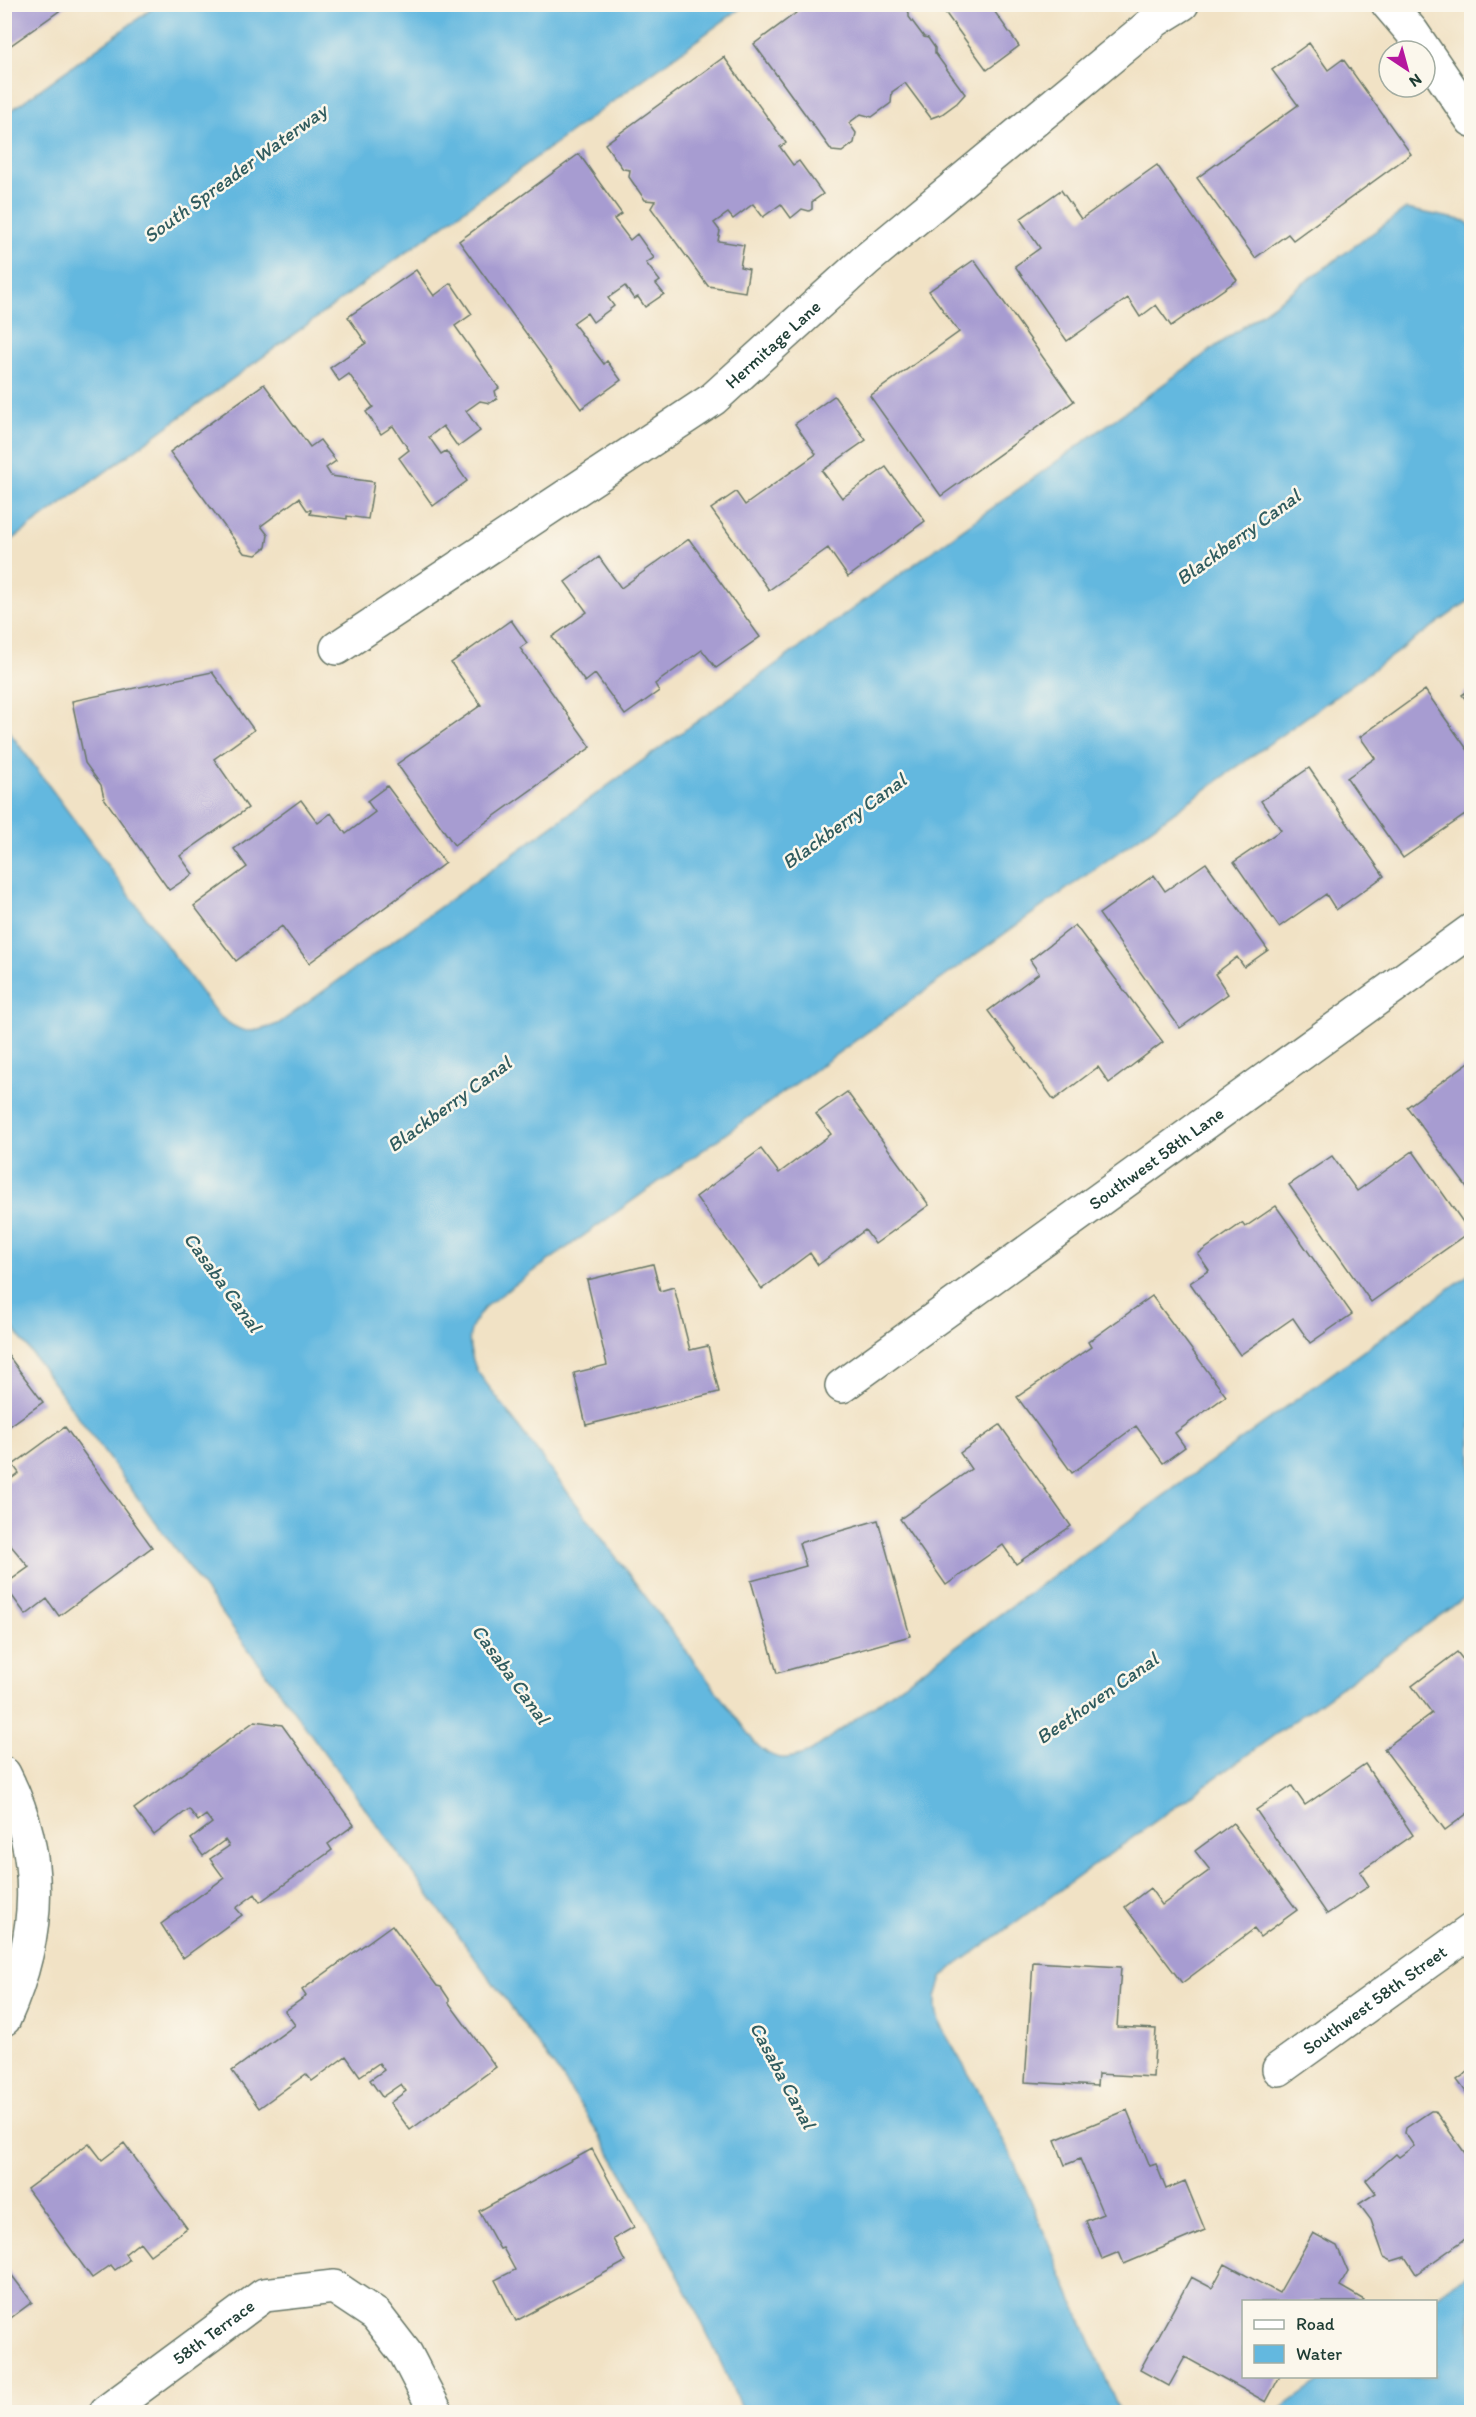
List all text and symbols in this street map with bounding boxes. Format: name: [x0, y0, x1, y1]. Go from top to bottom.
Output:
north arrow: [1377, 39, 1437, 99]
text: N: [1406, 70, 1425, 92]
water label: South Spreader Waterway: [138, 97, 334, 248]
street label: Hermitage Lane: [721, 295, 825, 394]
water label: Blackberry Canal: [1171, 483, 1306, 590]
water label: Blackberry Canal: [777, 767, 912, 874]
water label: Blackberry Canal: [382, 1050, 517, 1157]
street label: Southwest 58th Lane: [1084, 1102, 1228, 1215]
water label: Casaba Canal: [179, 1227, 268, 1338]
water label: Casaba Canal: [467, 1619, 556, 1730]
water label: Beethoven Canal: [1031, 1646, 1164, 1749]
street label: Southwest 58th Street: [1298, 1941, 1451, 2059]
water label: Casaba Canal: [745, 2018, 822, 2134]
street label: 58th Terrace: [168, 2295, 259, 2370]
legend: [1242, 2300, 1437, 2378]
text: Road: [1296, 2313, 1335, 2335]
text: Water: [1296, 2343, 1342, 2365]

